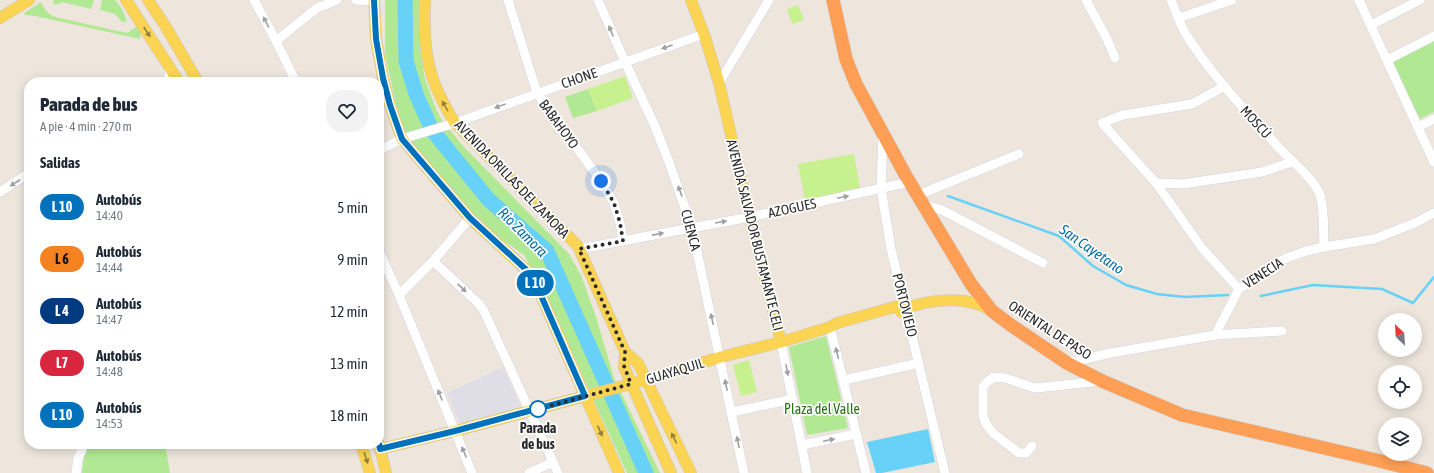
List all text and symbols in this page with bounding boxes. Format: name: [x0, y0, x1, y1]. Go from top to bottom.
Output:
one-way arrow: [263, 16, 269, 28]
one-way arrow: [608, 25, 614, 37]
one-way arrow: [143, 27, 151, 37]
one-way arrow: [661, 45, 673, 51]
street label: CHONE: [559, 64, 599, 92]
button: heart: [326, 90, 368, 132]
text: Parada de bus: [40, 93, 137, 115]
street label: BABAHOYO: [536, 96, 582, 152]
one-way arrow: [442, 100, 449, 112]
one-way arrow: [494, 103, 506, 109]
street label: MOSCÚ: [1237, 103, 1275, 141]
street label: AVENIDA ORILLAS DEL ZAMORA: [451, 117, 573, 241]
text: A pie · 4 min · 270 m: [40, 119, 132, 134]
street label: AVENIDA SALVADOR BUSTAMANTE CELI: [723, 138, 787, 332]
text: Salidas: [40, 154, 80, 171]
your location: [591, 171, 611, 191]
one-way arrow: [9, 179, 20, 187]
one-way arrow: [676, 184, 682, 196]
text: Autobús: [96, 191, 141, 208]
one-way arrow: [836, 193, 849, 199]
street label: AZOGUES: [766, 195, 818, 221]
text: L 10: [52, 199, 72, 215]
text: 5 min: [337, 199, 368, 216]
water label: Río Zamora: [495, 204, 551, 260]
text: 14:40: [96, 208, 123, 223]
street label: CUENCA: [678, 208, 704, 252]
one-way arrow: [715, 219, 727, 225]
water label: San Cayetano: [1056, 220, 1127, 277]
one-way arrow: [652, 231, 664, 237]
text: Autobús: [96, 243, 141, 260]
text: L 6: [55, 251, 69, 267]
text: 9 min: [337, 251, 368, 268]
street label: VENECIA: [1240, 254, 1286, 292]
text: 14:44: [96, 260, 123, 275]
line badge: L 10: [507, 270, 563, 296]
street label: PORTOVIEJO: [889, 272, 921, 338]
text: L 10: [525, 275, 545, 291]
one-way arrow: [457, 283, 467, 293]
text: Autobús: [96, 295, 141, 312]
street label: ORIENTAL DE PASO: [1006, 297, 1094, 363]
text: L 4: [55, 303, 69, 319]
text: 12 min: [330, 303, 368, 320]
text: 14:47: [96, 312, 123, 327]
one-way arrow: [709, 313, 715, 325]
north arrow: [1378, 313, 1422, 357]
map controls: [1378, 313, 1422, 461]
text: Autobús: [96, 347, 141, 364]
one-way arrow: [834, 347, 840, 359]
street label: GUAYAQUIL: [644, 354, 706, 387]
text: L7: [56, 355, 68, 371]
text: 13 min: [330, 355, 368, 372]
text: 14:48: [96, 364, 123, 379]
one-way arrow: [784, 364, 790, 376]
button: locate: [1378, 365, 1422, 409]
one-way arrow: [723, 378, 729, 391]
one-way arrow: [437, 390, 443, 401]
text: Autobús: [96, 399, 141, 416]
marker: Parada de bus: [529, 400, 547, 418]
park label: Plaza del Valle: [784, 401, 860, 417]
text: L 10: [52, 407, 72, 423]
text: 18 min: [330, 407, 368, 424]
text: 14:53: [96, 416, 123, 431]
button: layers: [1378, 417, 1422, 461]
place label: Parada de bus: [520, 420, 557, 452]
one-way arrow: [598, 426, 604, 438]
one-way arrow: [671, 432, 677, 444]
one-way arrow: [735, 436, 741, 449]
one-way arrow: [823, 436, 835, 442]
one-way arrow: [460, 446, 466, 458]
one-way arrow: [363, 453, 369, 465]

